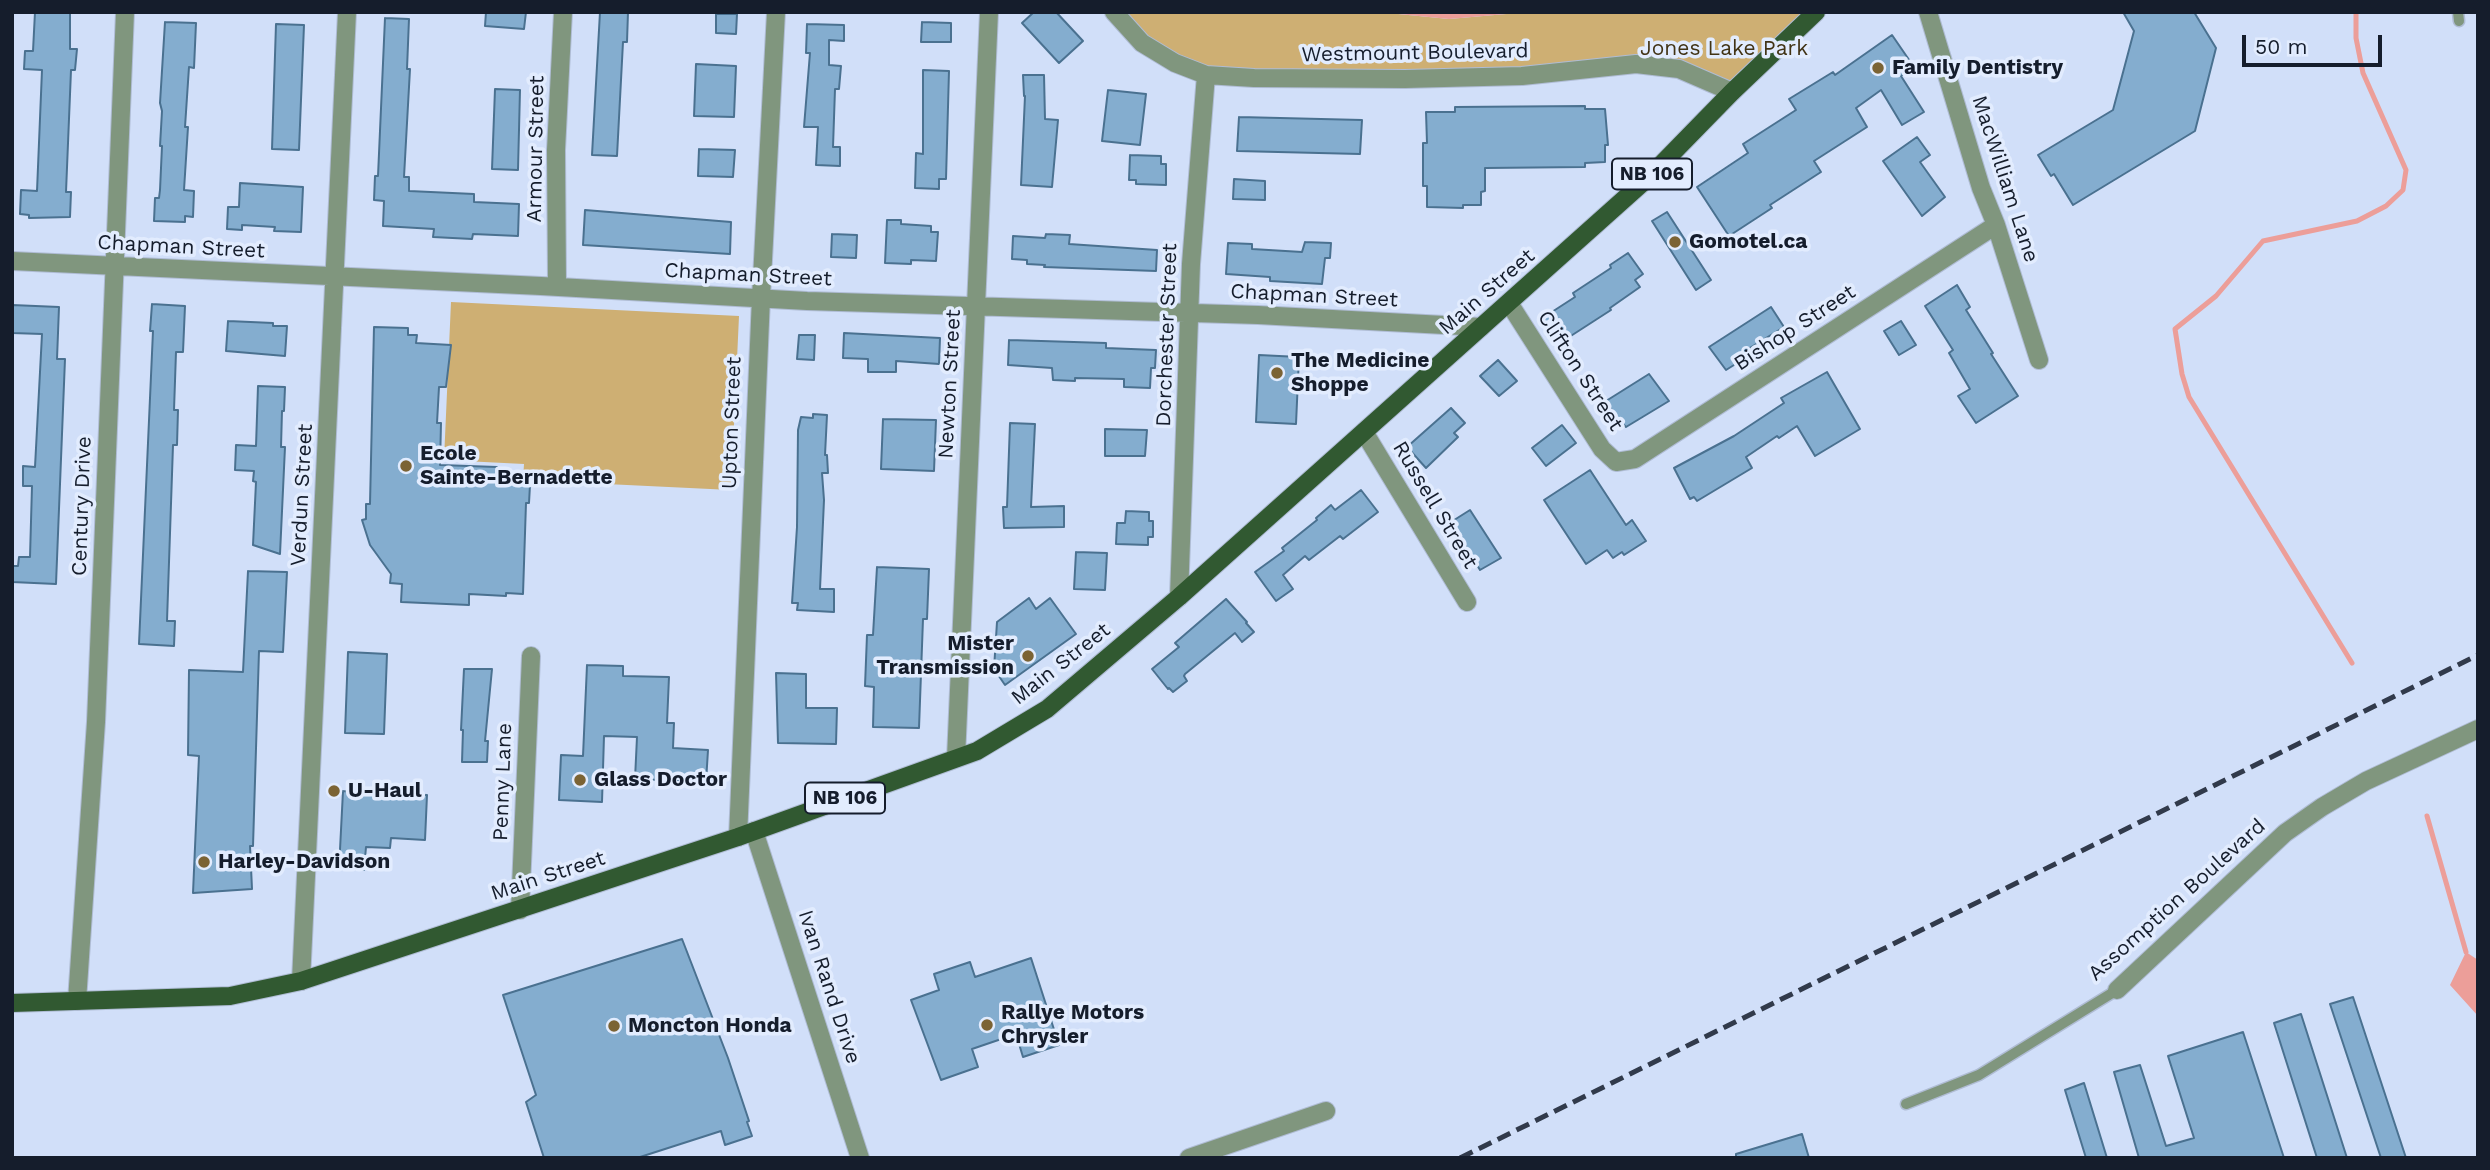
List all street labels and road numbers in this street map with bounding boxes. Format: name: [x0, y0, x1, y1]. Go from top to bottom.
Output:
street label: Westmount Boulevard: [1301, 38, 1529, 68]
street label: Armour Street: [522, 75, 550, 223]
street label: MacWilliam Lane: [1966, 92, 2044, 266]
road number: NB 106: [1612, 158, 1692, 190]
street label: Chapman Street: [97, 230, 265, 264]
street label: Dorchester Street: [1151, 243, 1183, 427]
street label: Main Street: [1434, 244, 1540, 340]
street label: Chapman Street: [664, 258, 832, 292]
street label: Chapman Street: [1230, 279, 1398, 313]
street label: Bishop Street: [1730, 279, 1860, 377]
street label: Clifton Street: [1532, 306, 1628, 436]
street label: Newton Street: [934, 309, 966, 459]
street label: Upton Street: [717, 356, 747, 490]
street label: Verdun Street: [286, 423, 318, 567]
street label: Century Drive: [67, 436, 97, 576]
street label: Russell Street: [1387, 437, 1483, 573]
street label: Main Street: [1006, 618, 1116, 710]
street label: Penny Lane: [488, 723, 518, 841]
road number: NB 106: [805, 782, 885, 814]
street label: Assomption Boulevard: [2083, 814, 2271, 986]
street label: Main Street: [488, 846, 608, 906]
street label: Ivan Rand Drive: [792, 907, 866, 1067]

